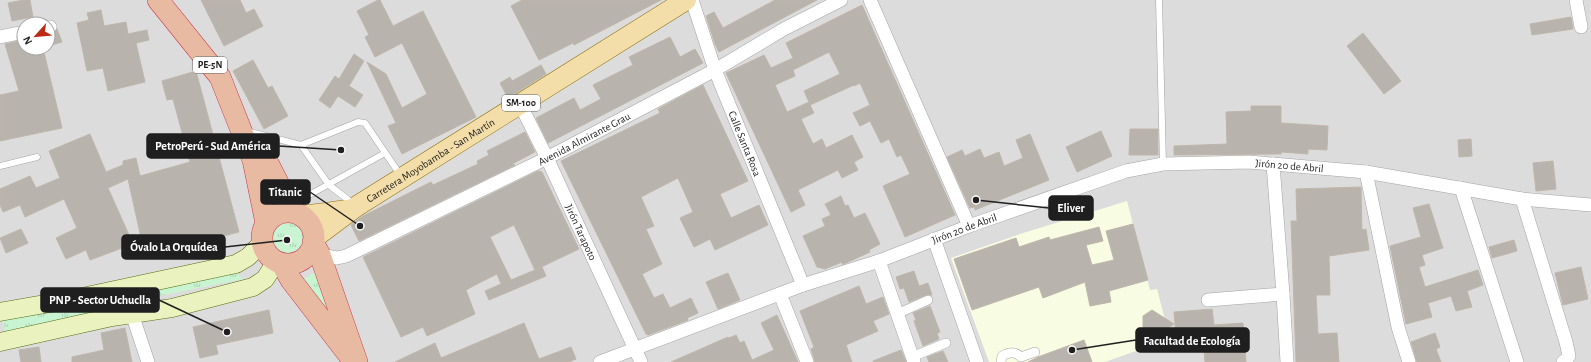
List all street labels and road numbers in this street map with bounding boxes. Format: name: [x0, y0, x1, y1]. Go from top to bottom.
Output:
road number: PE-5N: [193, 57, 227, 73]
road number: SM-100: [502, 95, 540, 111]
street label: Calle Santa Rosa: [727, 109, 763, 178]
street label: Avenida Almirante Grau: [536, 110, 632, 167]
street label: Carretera Moyobamba - San Martín: [364, 116, 496, 204]
street label: Jirón 20 de Abril: [1255, 157, 1324, 174]
street label: Jirón Tarapoto: [564, 202, 599, 262]
street label: Jirón 20 de Abril: [930, 211, 998, 246]

